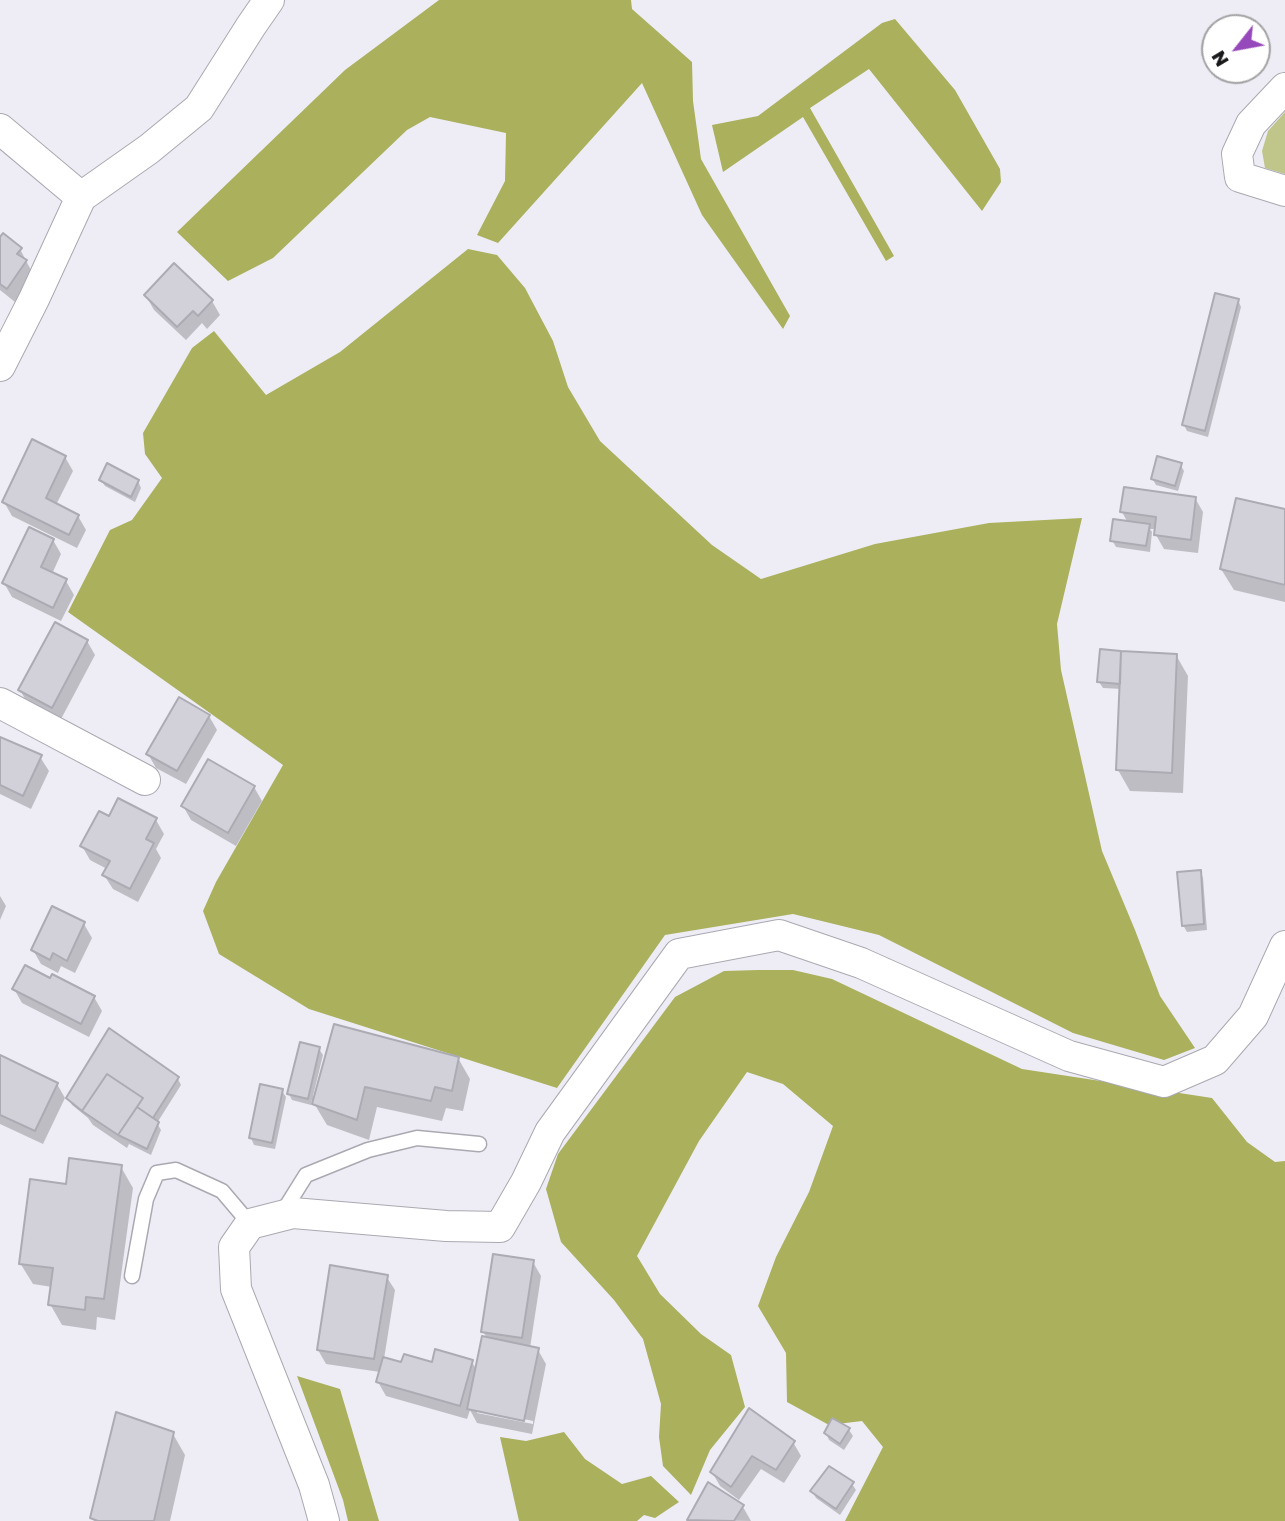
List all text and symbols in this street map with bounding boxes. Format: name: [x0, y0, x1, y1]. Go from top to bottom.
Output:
north arrow: [1201, 14, 1271, 84]
text: N: [1206, 47, 1233, 71]

